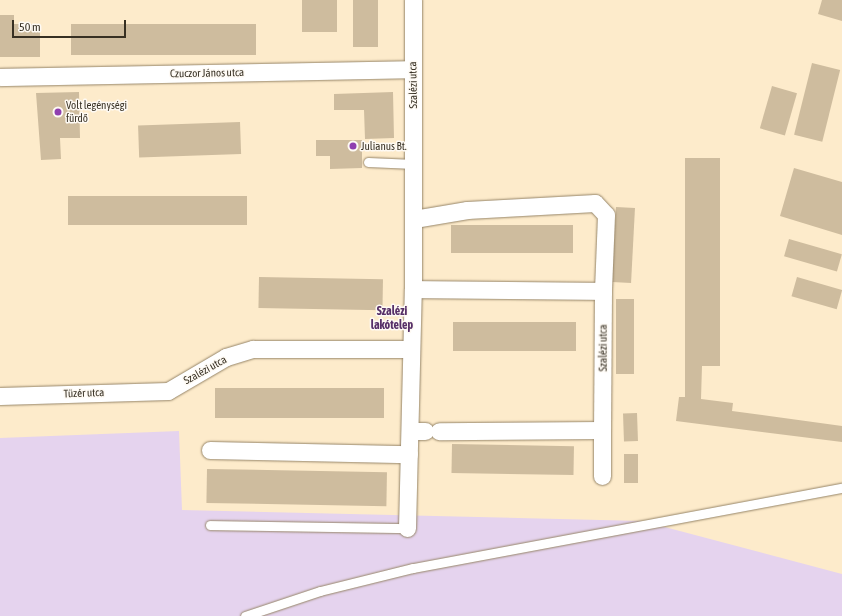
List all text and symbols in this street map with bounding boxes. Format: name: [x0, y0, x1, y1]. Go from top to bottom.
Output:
scale bar: [14, 12, 128, 38]
text: 50 m: [19, 20, 41, 34]
street label: Szalézi utca: [406, 61, 420, 109]
street label: Czuczor János utca: [170, 66, 244, 80]
place label: Volt legénységi fürdő: [66, 99, 127, 125]
marker: Volt legénységi fürdő: [53, 107, 63, 117]
place label: Julianus Bt.: [361, 139, 407, 153]
marker: Julianus Bt.: [348, 141, 358, 151]
district label: Szalézi lakótelep: [371, 305, 413, 333]
street label: Szalézi utca: [596, 324, 610, 372]
street label: Szalézi utca: [181, 353, 229, 387]
street label: Tüzér utca: [63, 386, 105, 400]

